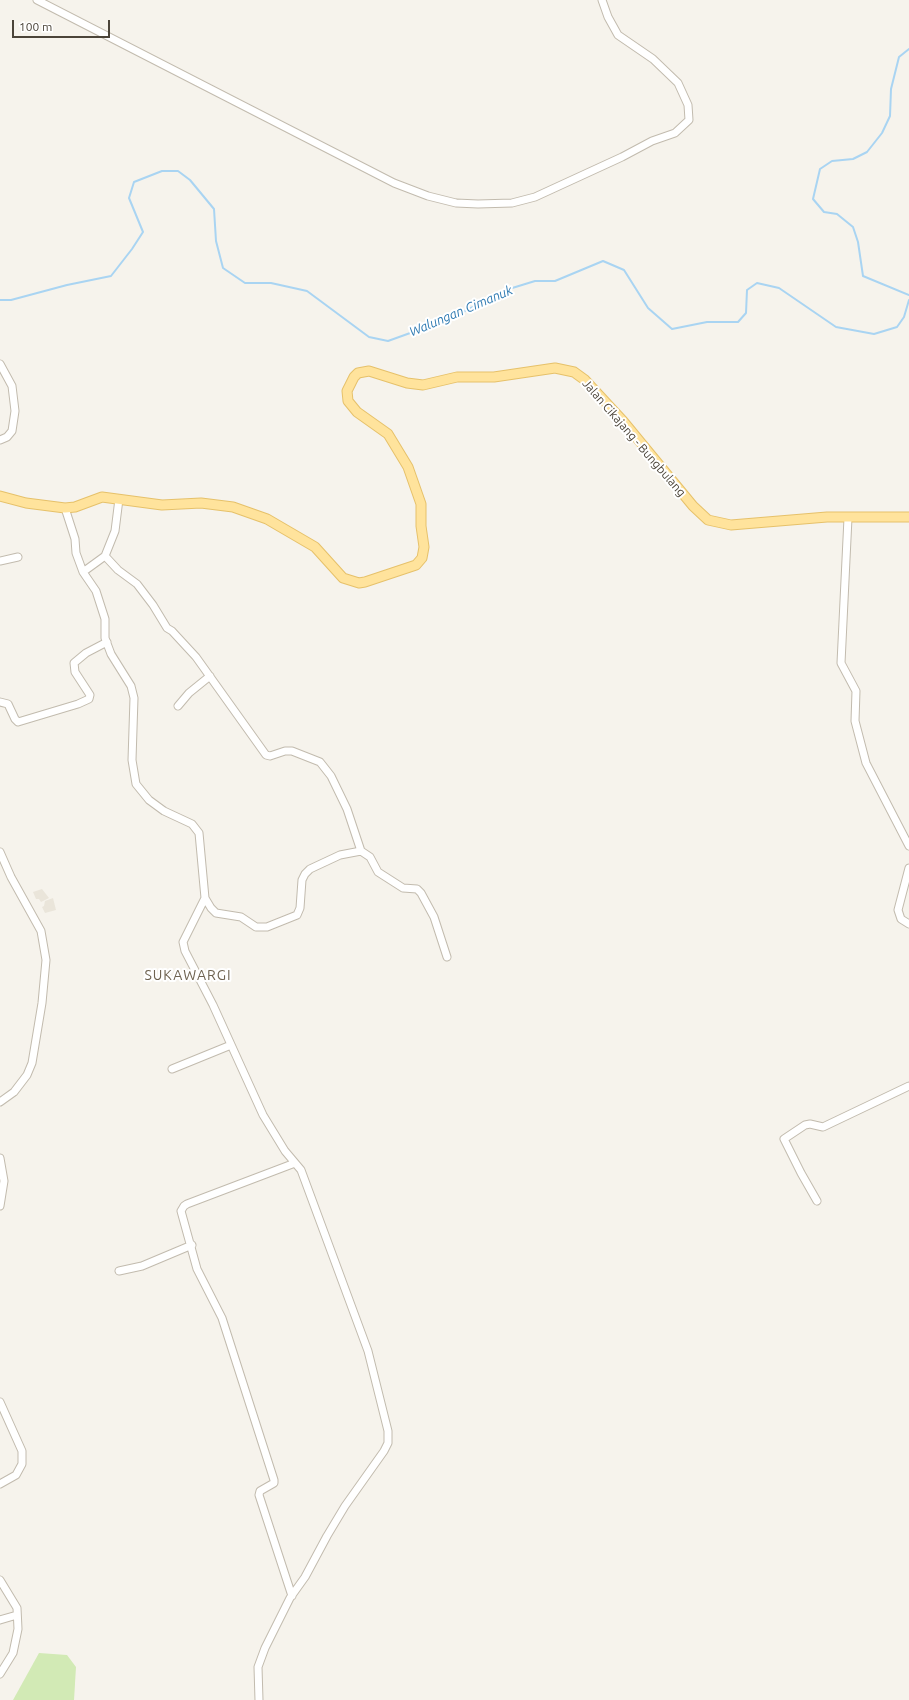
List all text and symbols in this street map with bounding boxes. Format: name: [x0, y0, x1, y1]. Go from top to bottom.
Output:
scale bar: [14, 12, 112, 38]
text: 100 m: [19, 20, 52, 33]
water label: Walungan Cimanuk: [407, 282, 515, 340]
street label: Jalan Cikajang - Bungbulang: [579, 376, 689, 500]
district label: SUKAWARGI: [144, 967, 232, 983]

